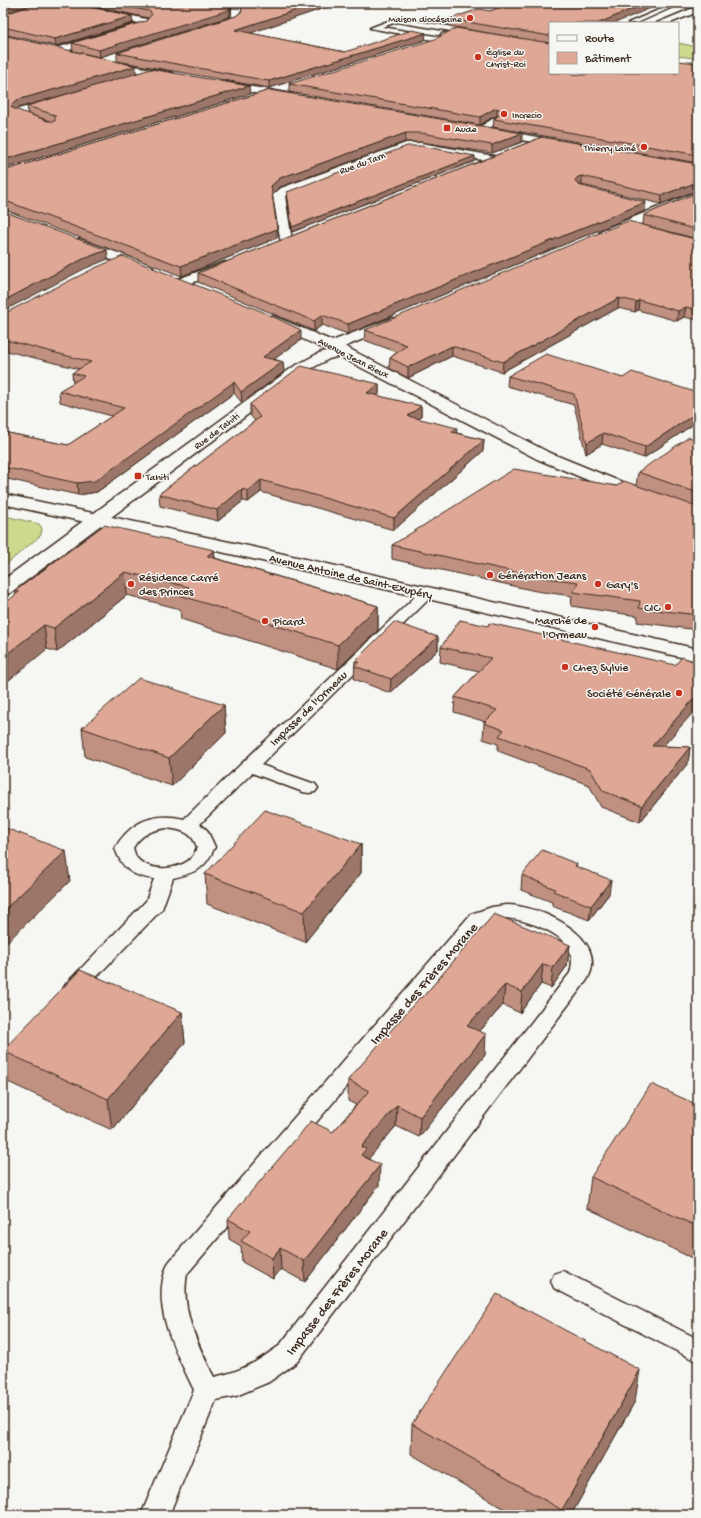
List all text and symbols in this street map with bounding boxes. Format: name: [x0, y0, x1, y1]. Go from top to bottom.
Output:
marker: Maison diocésaine: [465, 13, 475, 23]
place label: Maison diocésaine: [388, 14, 463, 26]
legend: [549, 22, 679, 74]
text: Route: [585, 33, 615, 47]
place label: Église du Christ-Roi: [486, 47, 526, 71]
marker: Église du Christ-Roi: [473, 52, 483, 62]
text: Bâtiment: [584, 53, 632, 67]
marker: Increcio: [499, 109, 509, 119]
place label: Increcio: [512, 110, 542, 122]
marker: Aude: [442, 123, 452, 133]
place label: Aude: [455, 124, 477, 136]
marker: Thierry Lainé: [639, 142, 649, 152]
place label: Thierry Lainé: [583, 143, 637, 155]
street label: Rue du Tarn: [338, 150, 388, 178]
street label: Avenue Jean Rieux: [316, 336, 391, 382]
street label: Rue de Tahiti: [192, 411, 242, 453]
marker: Tahiti: [133, 471, 143, 481]
place label: Tahiti: [145, 472, 169, 484]
street label: Avenue Antoine de Saint-Exupéry: [268, 552, 434, 604]
marker: Génération Jeans: [485, 570, 495, 580]
place label: Génération Jeans: [498, 570, 587, 584]
place label: Résidence Carré des Princes: [139, 572, 219, 600]
marker: Résidence Carré des Princes: [126, 579, 136, 589]
marker: Gary's: [593, 579, 603, 589]
place label: Gary's: [606, 579, 638, 593]
place label: CIC: [644, 602, 661, 616]
marker: CIC: [663, 602, 673, 612]
place label: Marché de l'Ormeau: [535, 615, 588, 643]
marker: Picard: [260, 616, 270, 626]
place label: Picard: [272, 616, 305, 630]
marker: Marché de l'Ormeau: [590, 622, 600, 632]
marker: Chez Sylvie: [560, 662, 570, 672]
place label: Chez Sylvie: [573, 662, 629, 676]
street label: Impasse de l'Ormeau: [268, 669, 351, 750]
place label: Société Générale: [587, 688, 672, 702]
marker: Société Générale: [674, 688, 684, 698]
street label: Impasse des Frères Morane: [367, 920, 483, 1049]
street label: Impasse des Frères Morane: [283, 1225, 393, 1359]

